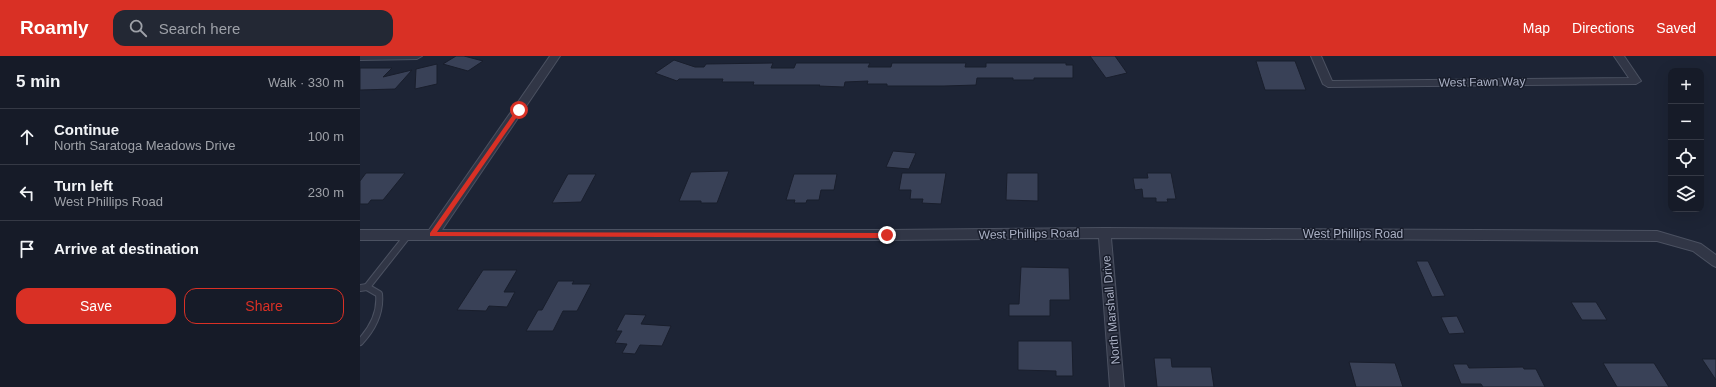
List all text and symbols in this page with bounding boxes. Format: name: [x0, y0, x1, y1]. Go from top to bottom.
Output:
search box: [113, 10, 393, 46]
text: Roamly: [20, 17, 89, 38]
icon: search: [127, 17, 149, 39]
text: Search here: [159, 20, 240, 37]
text: Map: [1523, 20, 1550, 36]
text: Directions: [1572, 20, 1634, 36]
text: Saved: [1656, 20, 1696, 36]
map controls: [1668, 68, 1704, 212]
button: +: [1668, 68, 1704, 104]
text: 5 min: [16, 72, 60, 91]
street label: West Fawn Way: [1439, 74, 1525, 90]
text: Walk · 330 m: [268, 75, 344, 90]
route start: [510, 101, 528, 119]
button: −: [1668, 104, 1704, 140]
text: Continue: [54, 121, 119, 138]
icon: ahead: [16, 126, 38, 148]
text: 100 m: [308, 129, 344, 144]
text: North Saratoga Meadows Drive: [54, 138, 235, 153]
button: locate: [1668, 140, 1704, 176]
button: layers: [1668, 176, 1704, 212]
text: Turn left: [54, 177, 113, 194]
icon: left: [16, 182, 38, 204]
text: 230 m: [308, 185, 344, 200]
text: West Phillips Road: [54, 194, 163, 209]
route end: [878, 226, 896, 244]
street label: West Phillips Road: [979, 226, 1079, 242]
street label: West Phillips Road: [1303, 227, 1403, 241]
icon: arrive: [16, 238, 38, 260]
text: Arrive at destination: [54, 240, 199, 257]
street label: North Marshall Drive: [1099, 255, 1123, 365]
button: Save: [16, 288, 176, 324]
button: Share: [184, 288, 344, 324]

